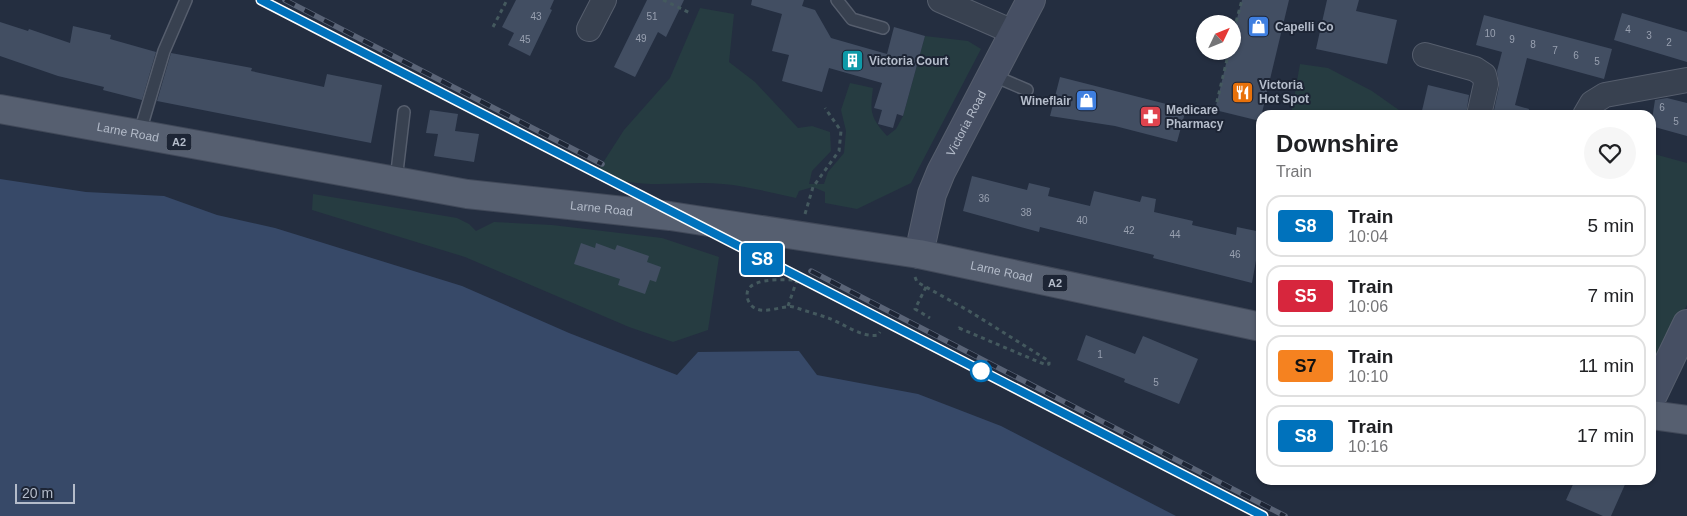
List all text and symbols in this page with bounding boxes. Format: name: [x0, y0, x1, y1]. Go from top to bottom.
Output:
house number: 43: [530, 11, 542, 22]
house number: 51: [646, 11, 658, 22]
north arrow: [1196, 15, 1241, 60]
map controls: [1196, 15, 1241, 60]
shop icon: Capelli Co: [1247, 15, 1271, 39]
place label: Capelli Co: [1275, 20, 1334, 34]
house number: 4: [1625, 24, 1631, 35]
house number: 10: [1484, 28, 1496, 39]
house number: 3: [1646, 30, 1652, 41]
house number: 49: [635, 33, 647, 44]
house number: 45: [519, 34, 531, 45]
house number: 9: [1509, 34, 1515, 45]
house number: 2: [1666, 37, 1672, 48]
house number: 8: [1530, 39, 1536, 50]
house number: 7: [1552, 45, 1558, 56]
building icon: Victoria Court: [841, 49, 865, 73]
house number: 6: [1573, 50, 1579, 61]
place label: Victoria Court: [869, 54, 948, 68]
house number: 5: [1594, 56, 1600, 67]
place label: Victoria Hot Spot: [1259, 78, 1309, 106]
restaurant icon: Victoria Hot Spot: [1231, 80, 1255, 104]
street label: Victoria Road: [944, 88, 989, 159]
shop icon: Wineflair: [1075, 89, 1099, 113]
place label: Wineflair: [1020, 94, 1071, 108]
house number: 6: [1659, 102, 1665, 113]
place label: Medicare Pharmacy: [1166, 103, 1224, 131]
pharmacy icon: Medicare Pharmacy: [1138, 105, 1162, 129]
house number: 5: [1673, 116, 1679, 127]
street label: Larne Road: [96, 120, 160, 145]
button: heart: [1584, 127, 1636, 179]
text: Downshire: [1276, 130, 1399, 157]
road number: A2: [166, 134, 192, 150]
text: Train: [1276, 163, 1312, 180]
house number: 36: [978, 193, 990, 204]
street label: Larne Road: [570, 198, 634, 219]
text: Train: [1348, 206, 1393, 227]
house number: 38: [1020, 207, 1032, 218]
house number: 40: [1076, 215, 1088, 226]
text: 5 min: [1588, 215, 1634, 236]
text: S8: [1294, 216, 1317, 236]
house number: 42: [1123, 225, 1135, 236]
text: 10:04: [1348, 228, 1388, 245]
house number: 44: [1169, 229, 1181, 240]
line badge: S8: [740, 243, 784, 275]
text: S8: [751, 249, 773, 269]
house number: 46: [1229, 249, 1241, 260]
street label: Larne Road: [969, 258, 1034, 285]
road number: A2: [1042, 274, 1068, 292]
text: Train: [1348, 276, 1393, 297]
text: 7 min: [1588, 285, 1634, 306]
text: S5: [1294, 286, 1317, 306]
text: 10:06: [1348, 298, 1388, 315]
text: Train: [1348, 346, 1393, 367]
house number: 1: [1097, 349, 1103, 360]
text: 11 min: [1578, 355, 1634, 376]
text: S7: [1294, 356, 1317, 376]
unlabelled marker: [970, 360, 992, 382]
text: 10:10: [1348, 368, 1388, 385]
house number: 5: [1153, 377, 1159, 388]
text: Train: [1348, 416, 1393, 437]
text: 17 min: [1577, 425, 1634, 446]
text: S8: [1294, 426, 1317, 446]
text: 10:16: [1348, 438, 1388, 455]
scale bar: [15, 481, 75, 504]
text: 20 m: [22, 485, 53, 501]

